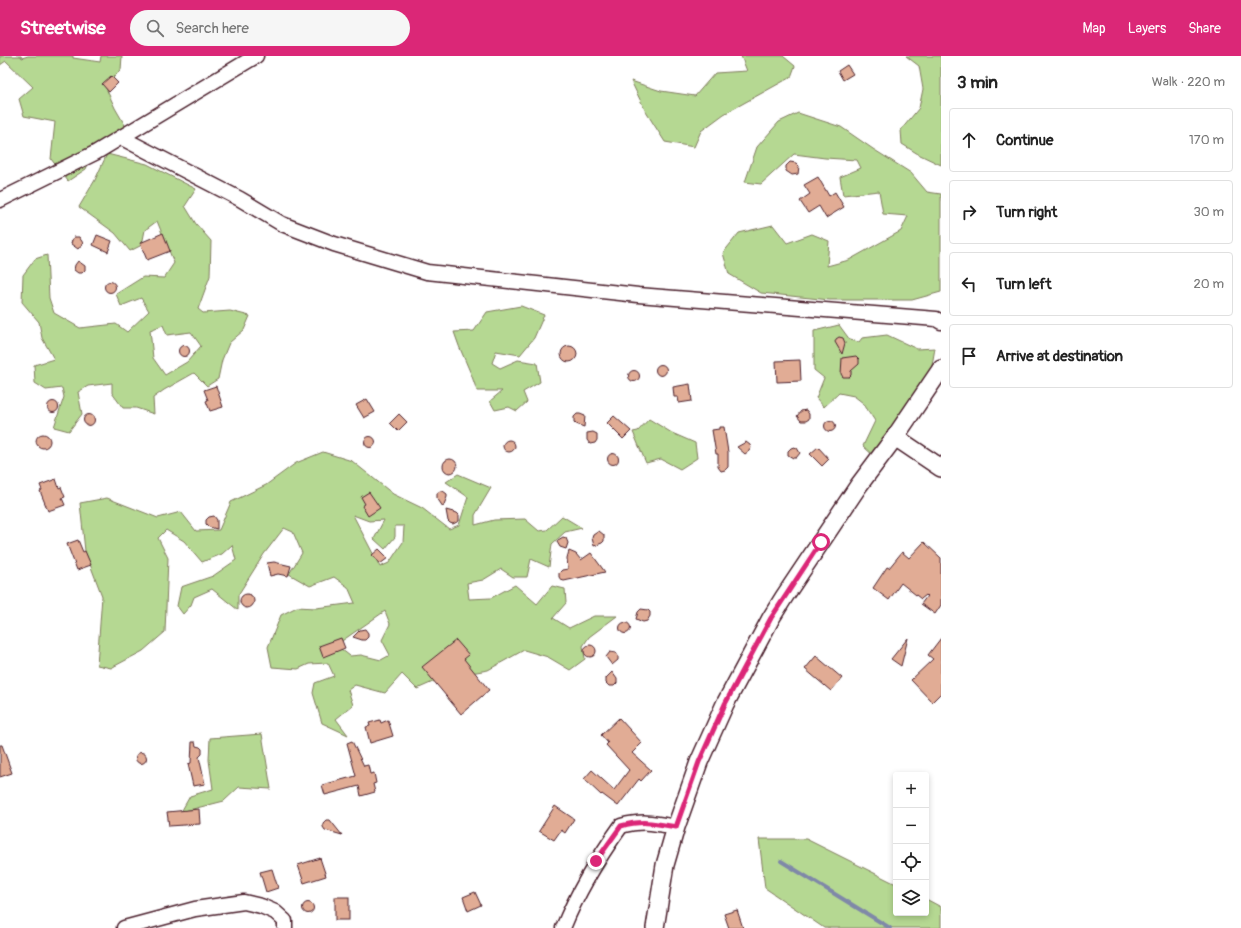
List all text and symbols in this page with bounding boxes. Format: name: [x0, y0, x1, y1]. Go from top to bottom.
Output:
search box: [130, 10, 410, 46]
text: Streetwise: [20, 16, 106, 40]
icon: search: [144, 17, 166, 39]
text: Search here: [176, 19, 249, 38]
text: Map: [1083, 20, 1106, 37]
text: Layers: [1128, 20, 1166, 37]
text: Share: [1188, 20, 1221, 37]
text: 3 min: [957, 72, 998, 93]
text: Walk · 220 m: [1152, 74, 1225, 90]
icon: ahead: [958, 129, 980, 151]
text: Continue: [996, 131, 1054, 150]
text: 170 m: [1189, 132, 1224, 148]
icon: right: [958, 201, 980, 223]
text: Turn right: [996, 203, 1057, 222]
text: 30 m: [1194, 204, 1224, 220]
icon: left: [958, 273, 980, 295]
text: Turn left: [996, 275, 1052, 294]
text: 20 m: [1193, 276, 1224, 292]
icon: arrive: [958, 345, 980, 367]
text: Arrive at destination: [996, 347, 1123, 366]
route start: [812, 533, 830, 551]
map controls: [893, 772, 929, 916]
button: +: [893, 772, 929, 808]
button: −: [893, 808, 929, 844]
button: locate: [893, 844, 929, 880]
route end: [587, 852, 605, 870]
button: layers: [893, 880, 929, 916]

